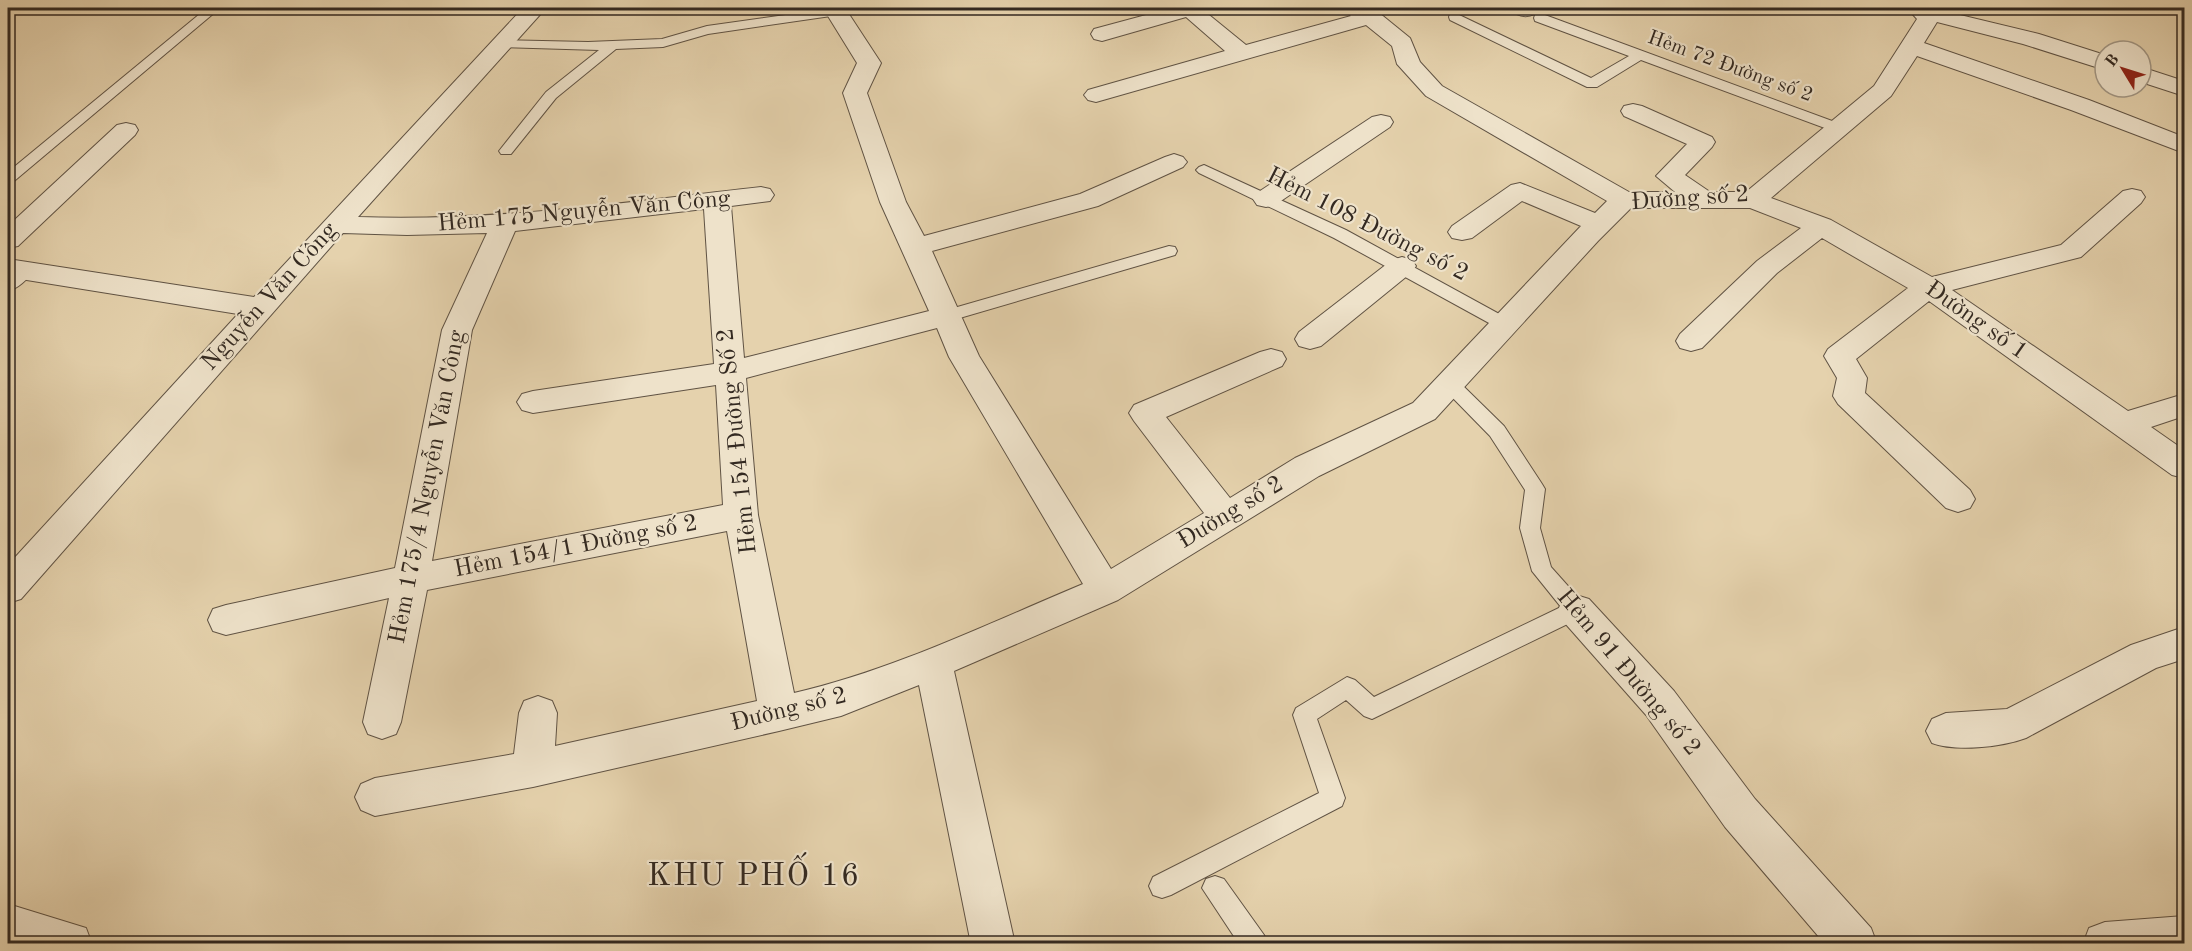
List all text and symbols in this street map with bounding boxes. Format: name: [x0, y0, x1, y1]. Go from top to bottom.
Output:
street label: Hẻm 72 Đường số 2: [1645, 28, 1815, 106]
north arrow: [2093, 39, 2153, 99]
text: B: [2103, 52, 2123, 70]
street label: Hẻm 108 Đường số 2: [1262, 163, 1472, 286]
street label: Đường số 2: [1630, 182, 1750, 215]
street label: Hẻm 175 Nguyễn Văn Công: [436, 185, 732, 237]
street label: Nguyễn Văn Công: [196, 217, 342, 376]
street label: Đường số 1: [1920, 276, 2032, 365]
street label: Hẻm 154 Đường Số 2: [713, 327, 762, 555]
street label: Hẻm 175/4 Nguyễn Văn Công: [384, 328, 470, 646]
street label: Đường số 2: [1173, 471, 1288, 554]
street label: Hẻm 154/1 Đường số 2: [452, 511, 700, 582]
street label: Hẻm 91 Đường số 2: [1552, 585, 1705, 761]
street label: Đường số 2: [728, 683, 850, 736]
district label: KHU PHỐ 16: [647, 852, 861, 893]

